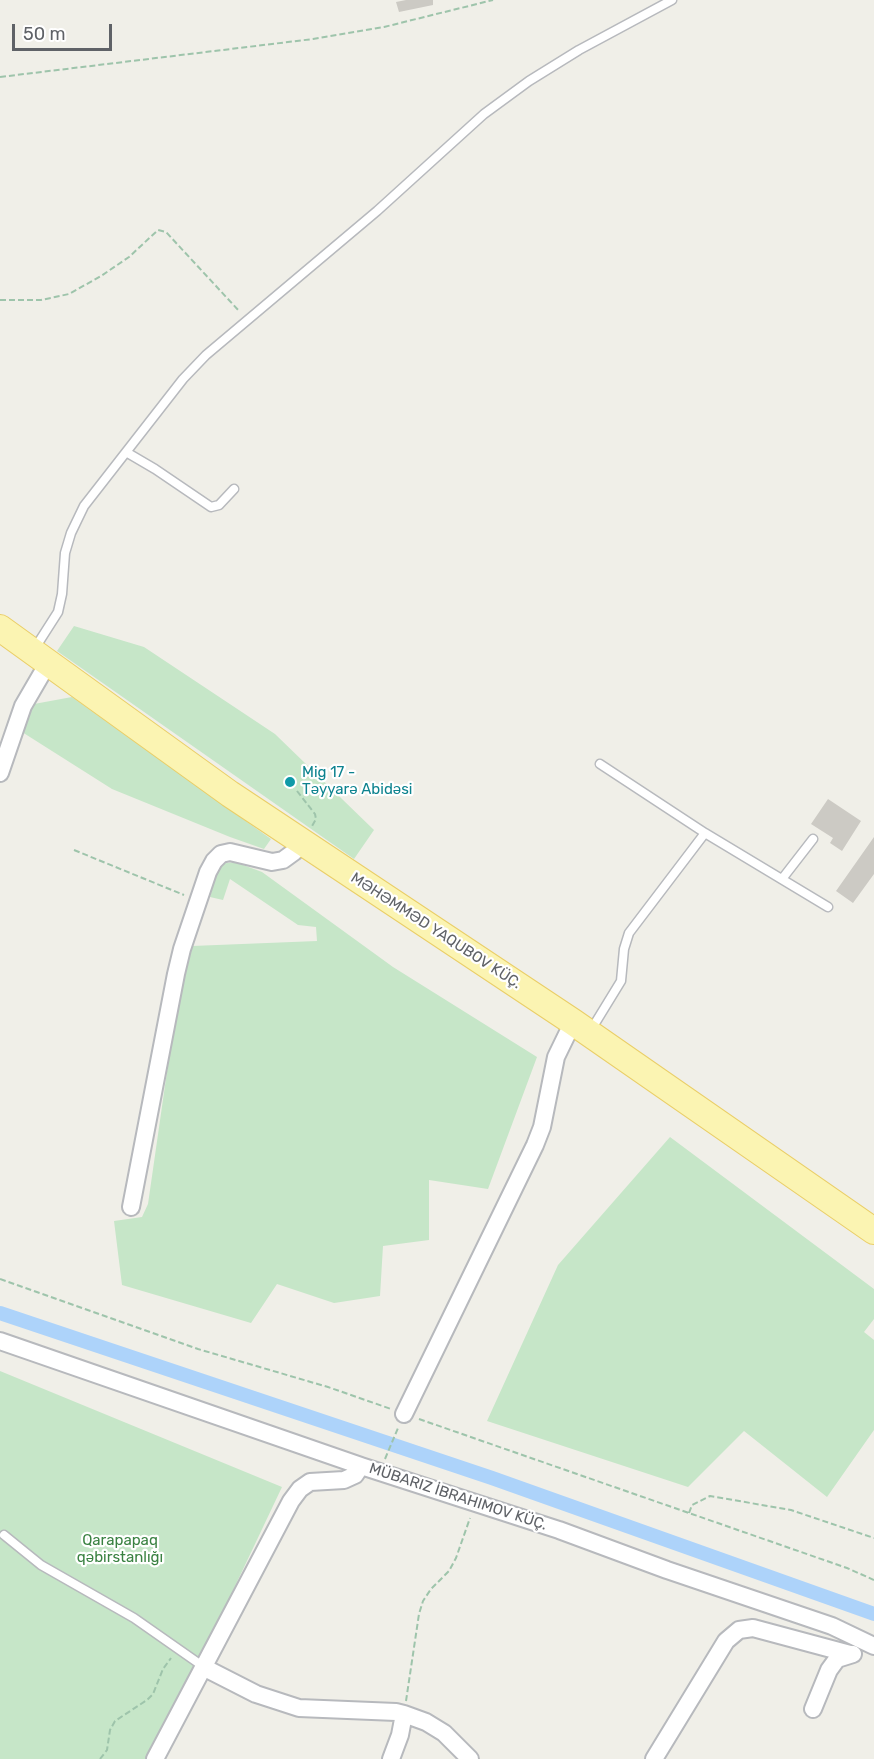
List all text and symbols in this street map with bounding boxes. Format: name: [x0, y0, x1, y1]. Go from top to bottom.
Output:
scale bar: [15, 12, 116, 50]
text: 50 m: [23, 23, 66, 45]
place label: Mig 17 - Təyyarə Abidəsi: [302, 764, 412, 799]
marker: Mig 17 - Təyyarə Abidəsi: [283, 775, 297, 789]
street label: MƏHƏMMƏD YAQUBOV KÜÇ.: [347, 869, 525, 993]
street label: MÜBARIZ İBRAHIMOV KÜÇ.: [367, 1460, 549, 1534]
park label: Qarapapaq qəbirstanlığı: [77, 1532, 163, 1567]

